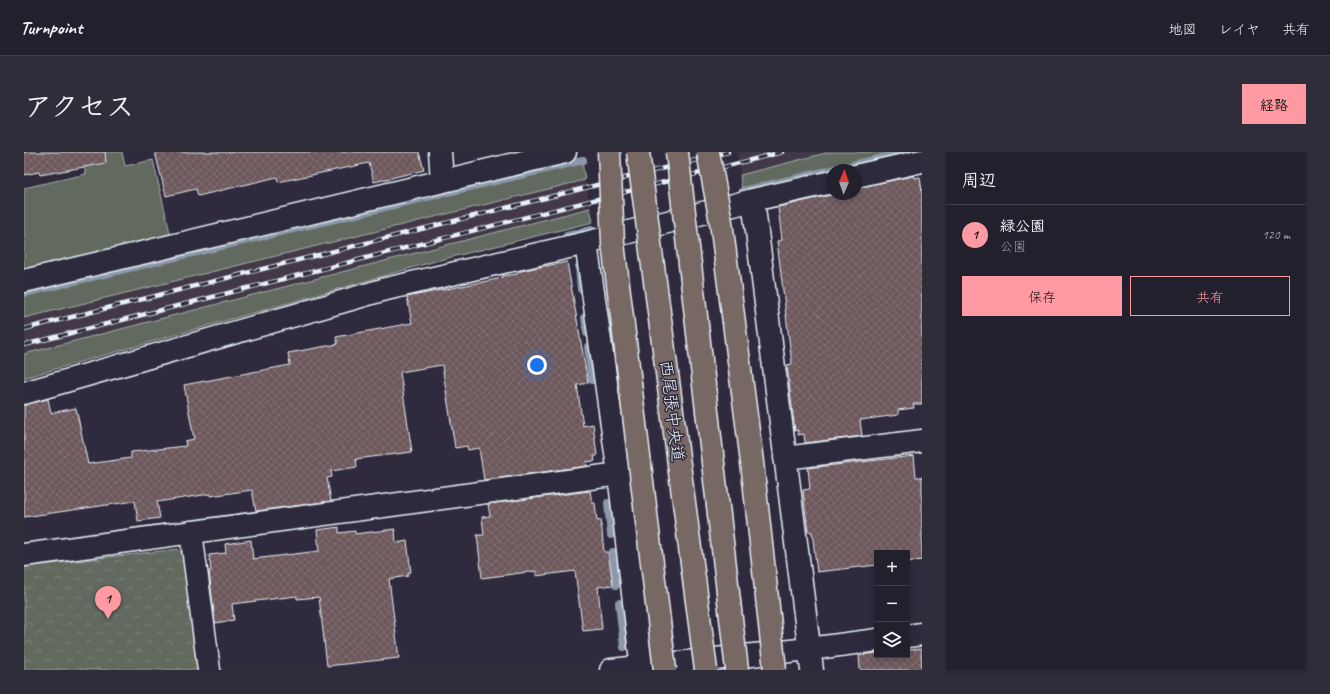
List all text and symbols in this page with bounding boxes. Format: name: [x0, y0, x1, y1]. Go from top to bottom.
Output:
text: Turnpoint: [20, 16, 82, 40]
text: 地図: [1169, 21, 1197, 38]
text: レイヤ: [1219, 21, 1260, 38]
text: 共有: [1282, 21, 1310, 38]
button: 経路: [1242, 84, 1306, 124]
text: アクセス: [24, 89, 134, 124]
north arrow: [826, 164, 862, 200]
text: 周辺: [962, 170, 996, 191]
text: 緑公園: [1000, 217, 1045, 236]
text: 1: [972, 227, 978, 243]
text: 120 m: [1262, 227, 1290, 243]
text: 公園: [1000, 239, 1026, 255]
button: 保存: [962, 276, 1122, 316]
button: 共有: [1130, 276, 1290, 316]
your location: [527, 355, 547, 375]
street label: 西尾張中央道: [655, 359, 689, 463]
map controls: [874, 550, 910, 658]
button: +: [874, 550, 910, 586]
pin: 1: [95, 586, 121, 619]
button: −: [874, 586, 910, 622]
button: layers: [874, 622, 910, 658]

